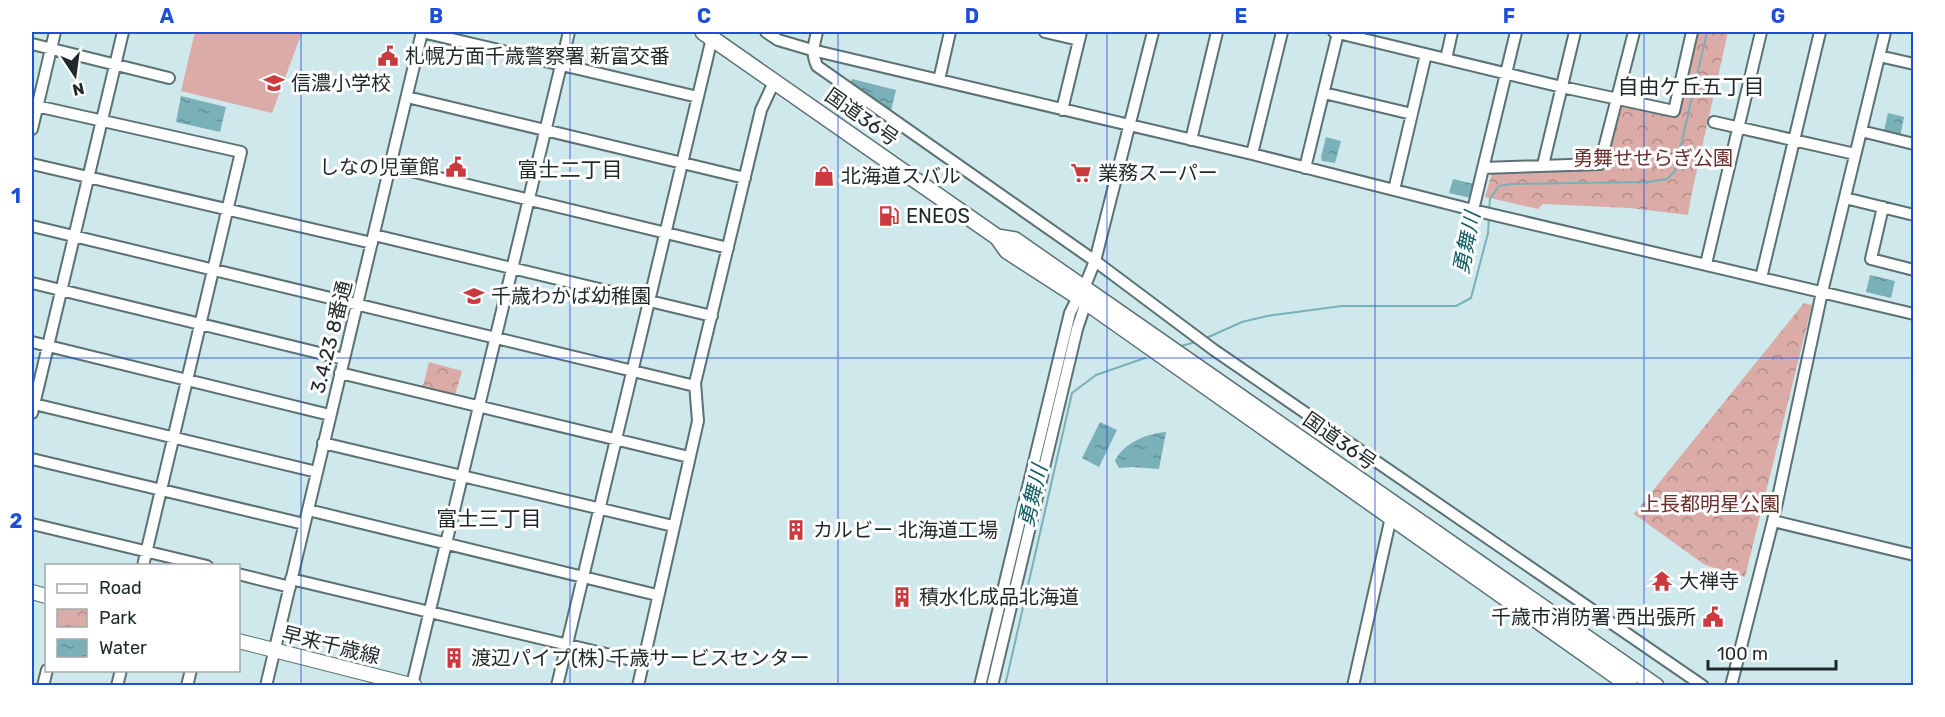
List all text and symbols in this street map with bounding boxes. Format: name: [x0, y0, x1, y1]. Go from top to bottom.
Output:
text: A: [160, 4, 175, 28]
text: B: [429, 4, 443, 28]
text: C: [697, 4, 711, 28]
text: D: [965, 4, 979, 28]
text: E: [1235, 4, 1247, 28]
text: F: [1503, 4, 1515, 28]
text: G: [1771, 4, 1785, 28]
public building icon: 札幌方面千歳警察署 新富交番: [376, 44, 400, 68]
place label: 札幌方面千歳警察署 新富交番: [405, 44, 670, 68]
north arrow: [45, 45, 105, 105]
school or university icon: 信濃小学校: [262, 71, 286, 95]
place label: 信濃小学校: [291, 71, 391, 95]
district label: 自由ケ丘五丁目: [1618, 74, 1765, 99]
text: N: [71, 79, 86, 100]
street label: 国道36号: [821, 83, 903, 151]
park label: 勇舞せせらぎ公園: [1573, 146, 1733, 170]
place label: しなの児童館: [319, 155, 439, 179]
public building icon: しなの児童館: [444, 155, 468, 179]
district label: 富士二丁目: [518, 157, 623, 182]
supermarket icon: 業務スーパー: [1069, 161, 1093, 185]
place label: 業務スーパー: [1098, 161, 1218, 185]
shop icon: 北海道スバル: [812, 164, 836, 188]
place label: 北海道スバル: [841, 164, 961, 188]
text: 1: [11, 184, 21, 208]
fuel station icon: ENEOS: [877, 204, 901, 228]
place label: ENEOS: [906, 204, 970, 228]
water label: 勇舞川: [1448, 208, 1485, 276]
street label: 3.4.23 8番通: [305, 278, 357, 396]
school or university icon: 千歳わかば幼稚園: [462, 284, 486, 308]
place label: 千歳わかば幼稚園: [491, 284, 651, 308]
street label: 国道36号: [1299, 407, 1381, 475]
water label: 勇舞川: [1013, 460, 1052, 529]
park label: 上長都明星公園: [1640, 492, 1780, 516]
district label: 富士三丁目: [437, 506, 542, 531]
text: 2: [10, 509, 23, 533]
building icon: カルビー 北海道工場: [784, 518, 808, 542]
place label: カルビー 北海道工場: [813, 518, 998, 542]
legend: [45, 564, 240, 672]
temple icon: 大禅寺: [1650, 569, 1674, 593]
place label: 大禅寺: [1679, 569, 1739, 593]
text: Road: [99, 577, 142, 599]
building icon: 積水化成品北海道: [890, 585, 914, 609]
place label: 積水化成品北海道: [919, 585, 1079, 609]
place label: 千歳市消防署 西出張所: [1491, 605, 1696, 629]
public building icon: 千歳市消防署 西出張所: [1701, 605, 1725, 629]
text: Park: [99, 607, 137, 629]
street label: 早来千歳線: [280, 621, 382, 669]
scale bar: [1708, 633, 1836, 671]
text: Water: [99, 637, 147, 659]
text: 100 m: [1717, 643, 1768, 665]
building icon: 渡辺パイプ(株) 千歳サービスセンター: [442, 646, 466, 670]
place label: 渡辺パイプ(株) 千歳サービスセンター: [471, 646, 809, 670]

